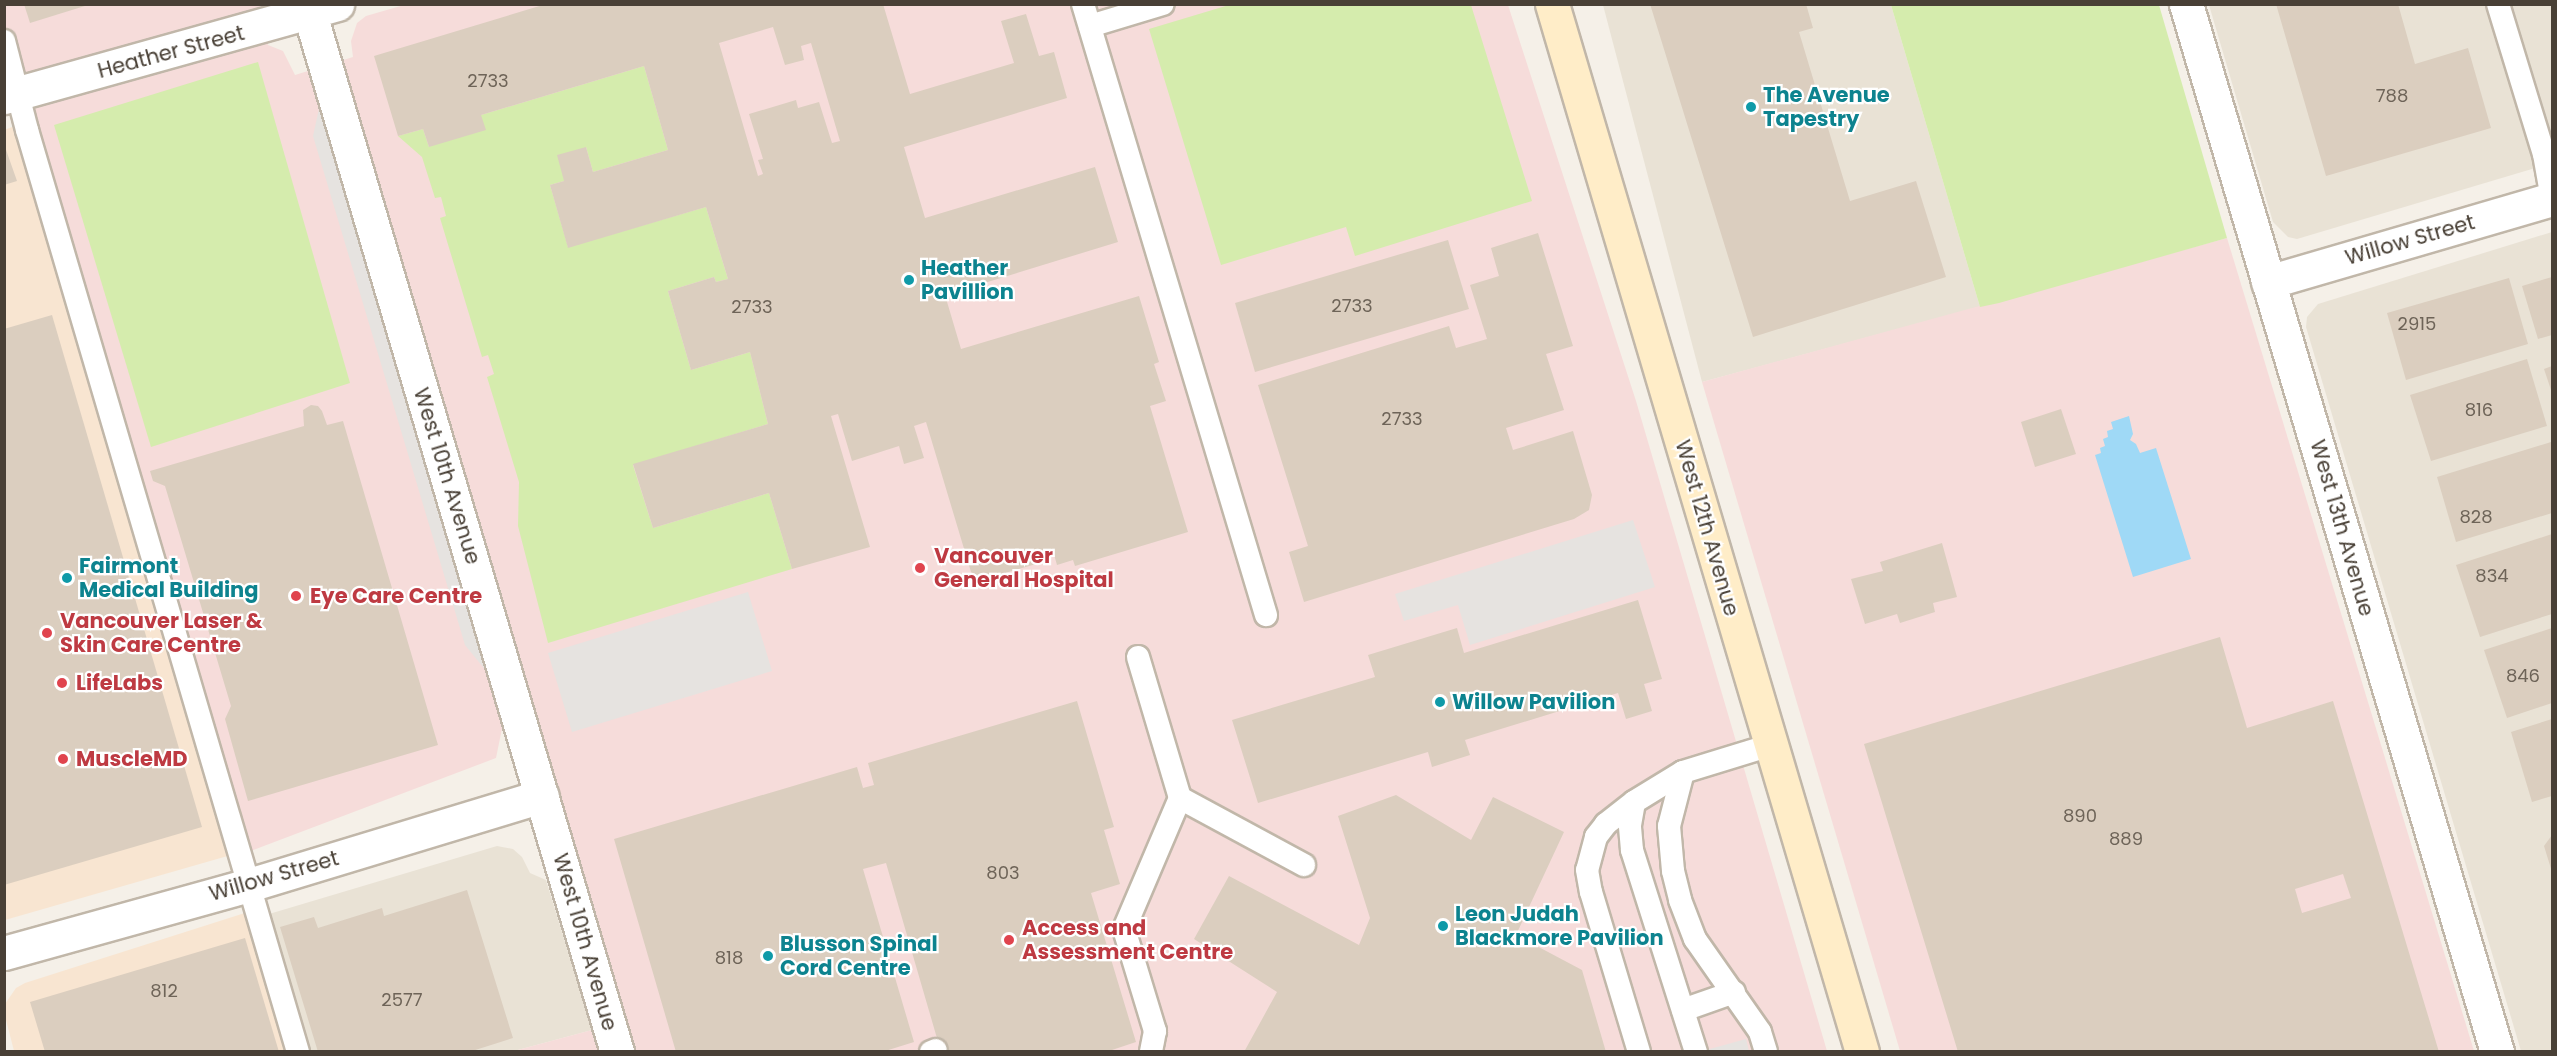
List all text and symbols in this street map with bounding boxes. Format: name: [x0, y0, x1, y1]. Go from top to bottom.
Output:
street label: Heather Street: [95, 20, 247, 84]
house number: 2733: [467, 70, 509, 92]
place label: The Avenue Tapestry: [1763, 82, 1890, 132]
house number: 788: [2376, 85, 2408, 107]
marker: The Avenue Tapestry: [1744, 100, 1758, 114]
street label: Willow Street: [2342, 209, 2478, 271]
place label: Heather Pavillion: [921, 255, 1014, 305]
marker: Heather Pavillion: [902, 273, 916, 287]
house number: 2733: [1331, 295, 1373, 317]
house number: 2733: [731, 296, 773, 318]
house number: 2915: [2398, 313, 2436, 335]
street label: West 10th Avenue: [408, 385, 486, 567]
house number: 816: [2465, 399, 2493, 421]
house number: 2733: [1381, 408, 1423, 430]
street label: West 12th Avenue: [1670, 437, 1744, 619]
street label: West 13th Avenue: [2305, 437, 2379, 619]
house number: 828: [2459, 506, 2493, 528]
place label: Vancouver General Hospital: [934, 543, 1114, 593]
place label: Fairmont Medical Building: [79, 553, 259, 603]
marker: Vancouver General Hospital: [911, 559, 929, 577]
house number: 834: [2475, 565, 2509, 587]
marker: Fairmont Medical Building: [60, 571, 74, 585]
place label: Eye Care Centre: [310, 583, 482, 609]
marker: Eye Care Centre: [287, 587, 305, 605]
place label: Vancouver Laser & Skin Care Centre: [60, 608, 263, 658]
marker: Vancouver Laser & Skin Care Centre: [38, 624, 56, 642]
house number: 846: [2506, 665, 2540, 687]
place label: LifeLabs: [76, 670, 163, 696]
marker: LifeLabs: [53, 674, 71, 692]
place label: Willow Pavilion: [1452, 689, 1615, 715]
marker: Willow Pavilion: [1433, 695, 1447, 709]
place label: MuscleMD: [76, 746, 188, 772]
marker: MuscleMD: [54, 750, 72, 768]
house number: 890: [2063, 805, 2097, 827]
house number: 889: [2109, 828, 2143, 850]
street label: Willow Street: [206, 845, 342, 907]
street label: West 10th Avenue: [548, 850, 622, 1034]
house number: 803: [986, 862, 1020, 884]
place label: Leon Judah Blackmore Pavilion: [1455, 901, 1664, 951]
place label: Access and Assessment Centre: [1022, 915, 1233, 965]
marker: Leon Judah Blackmore Pavilion: [1436, 919, 1450, 933]
place label: Blusson Spinal Cord Centre: [780, 931, 938, 981]
marker: Access and Assessment Centre: [1000, 931, 1018, 949]
house number: 818: [715, 947, 743, 969]
marker: Blusson Spinal Cord Centre: [761, 949, 775, 963]
house number: 812: [150, 980, 178, 1002]
house number: 2577: [381, 989, 423, 1011]

